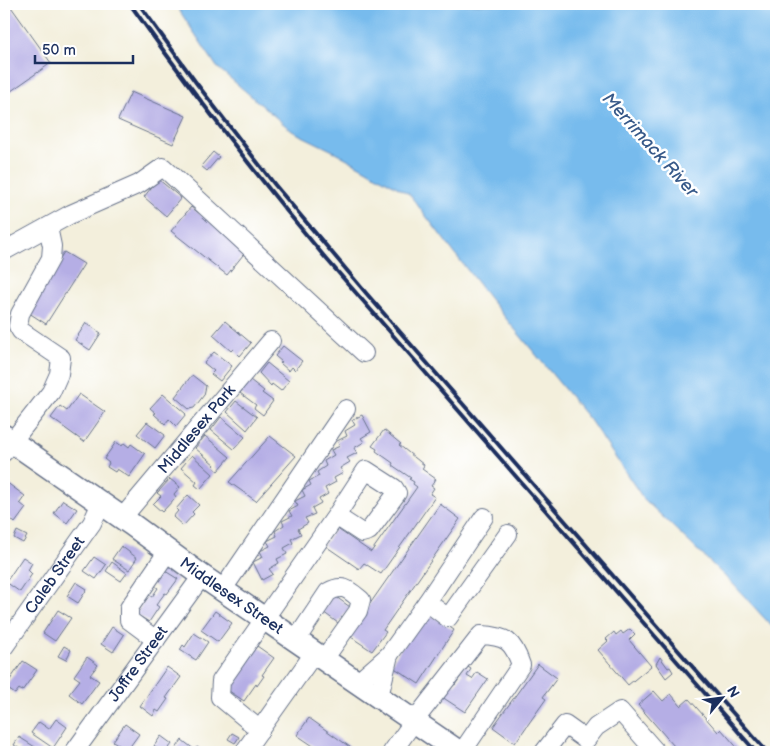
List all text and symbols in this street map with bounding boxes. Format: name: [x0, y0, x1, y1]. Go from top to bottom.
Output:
scale bar: [35, 32, 132, 64]
text: 50 m: [42, 41, 76, 60]
water label: Merrimack River: [598, 89, 703, 203]
street label: Middlesex Park: [154, 381, 240, 477]
street label: Caleb Street: [21, 533, 89, 618]
street label: Middlesex Street: [176, 553, 287, 638]
street label: Joffre Street: [104, 622, 172, 705]
north arrow: [698, 674, 748, 724]
text: N: [723, 683, 743, 701]

